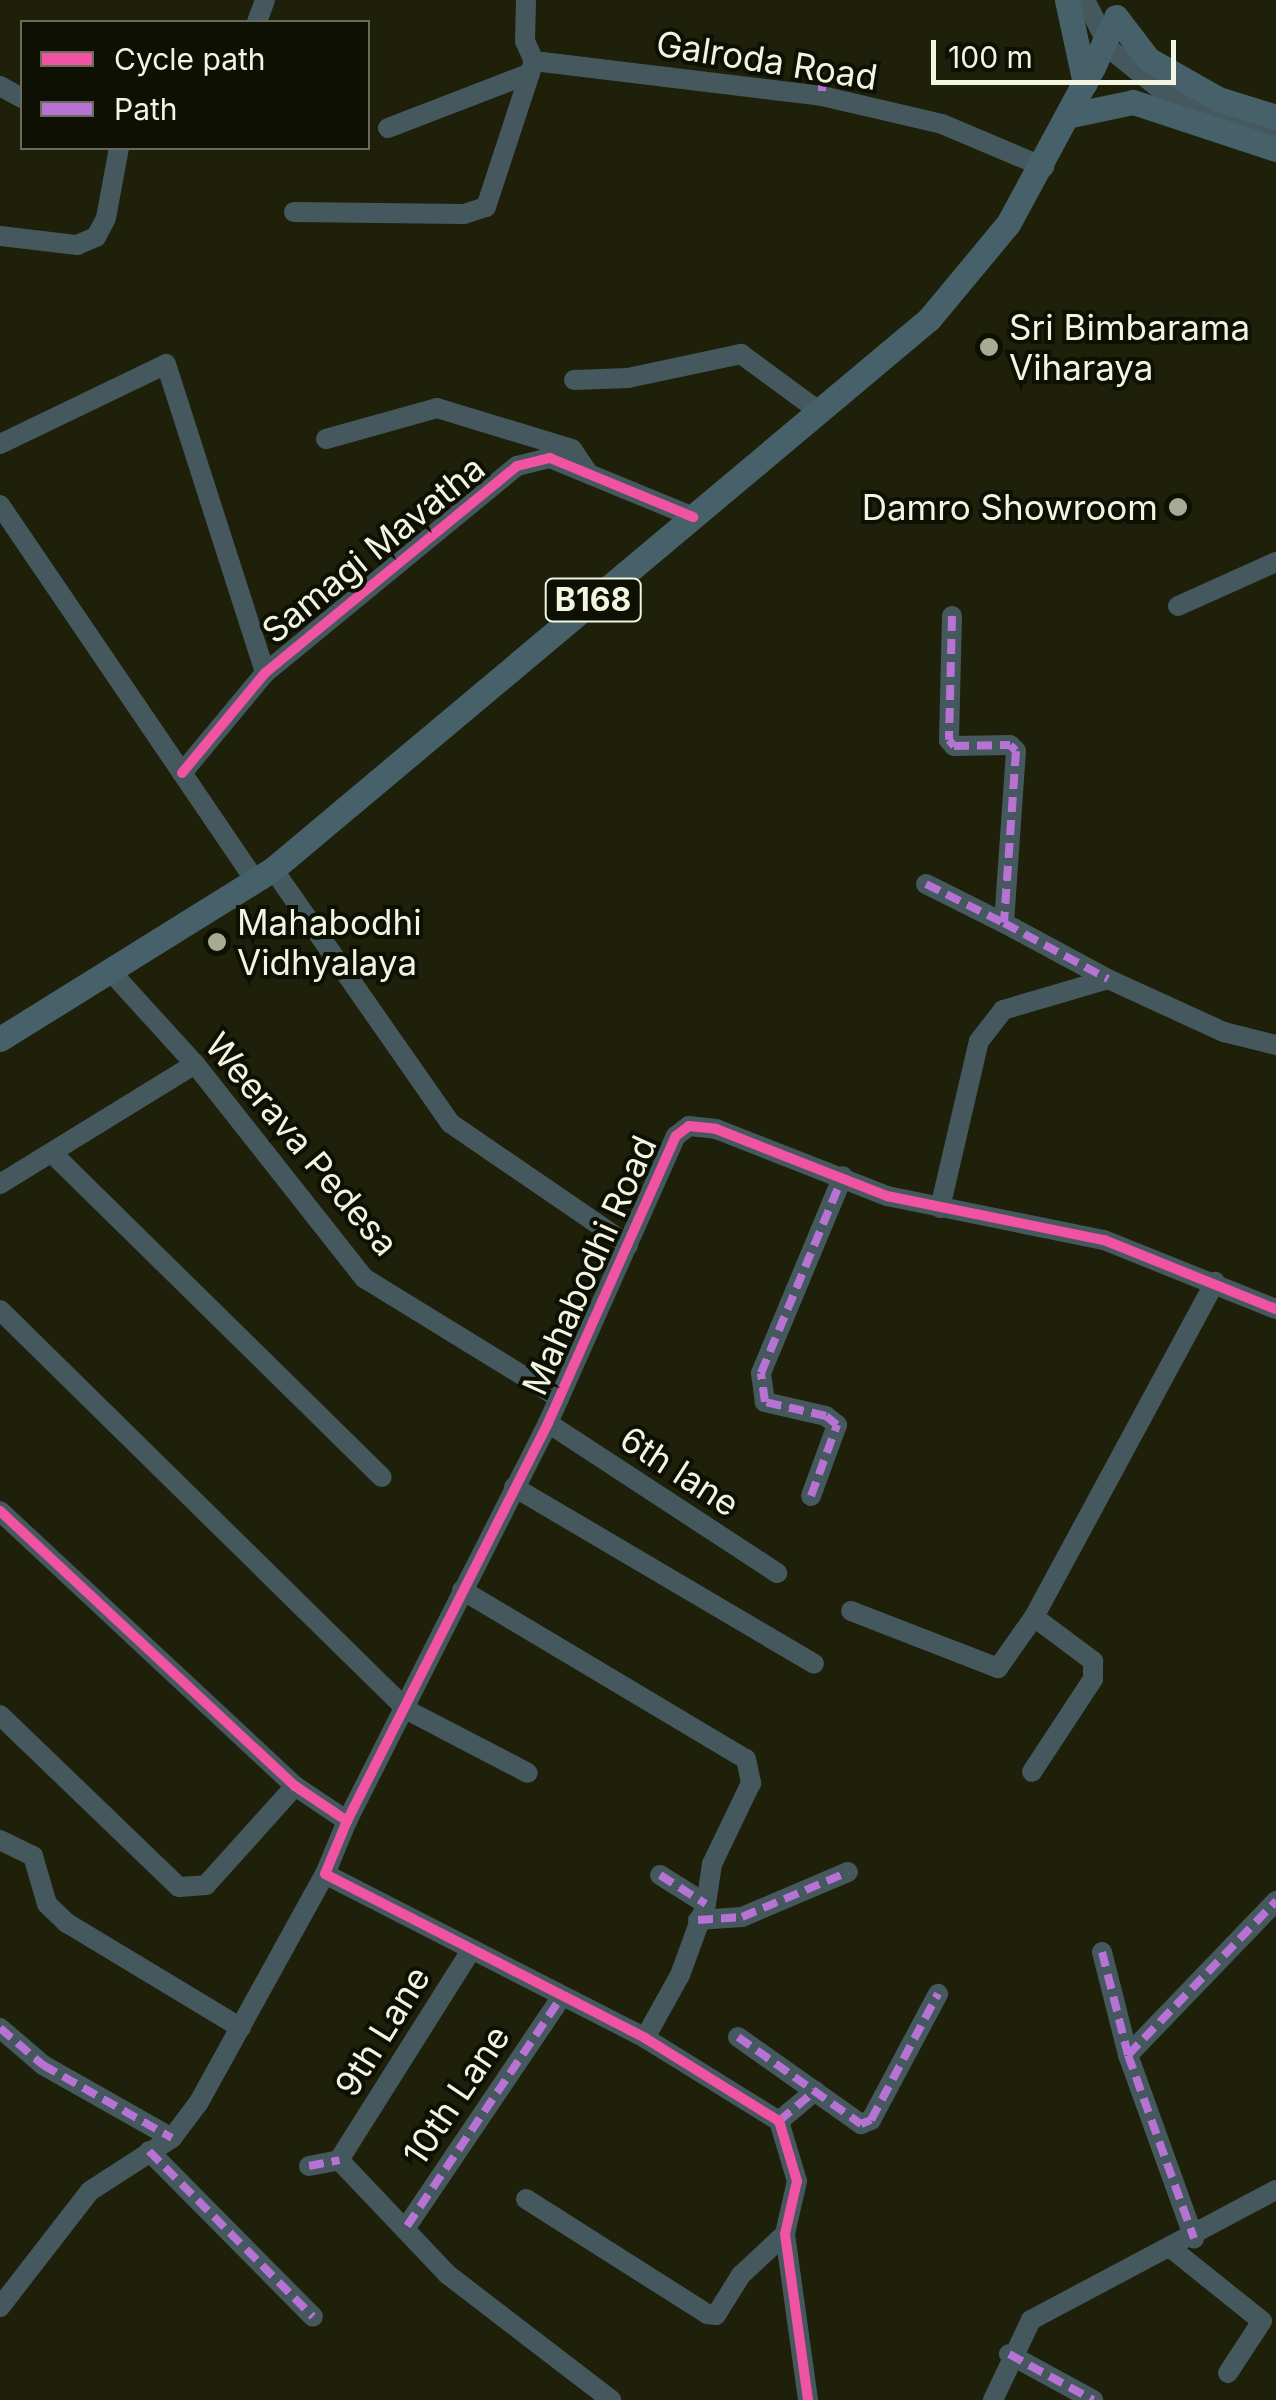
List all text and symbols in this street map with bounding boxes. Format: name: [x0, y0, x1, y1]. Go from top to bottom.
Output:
legend: [20, 20, 370, 150]
scale bar: [936, 20, 1181, 82]
street label: Galroda Road: [654, 22, 880, 98]
text: 100 m: [948, 39, 1033, 75]
text: Cycle path: [114, 41, 266, 77]
text: Path: [114, 91, 178, 127]
place label: Sri Bimbarama Viharaya: [1009, 306, 1250, 388]
marker: Sri Bimbarama Viharaya: [978, 336, 1000, 358]
street label: Samagi Mavatha: [253, 446, 493, 652]
place label: Damro Showroom: [862, 486, 1158, 528]
marker: Damro Showroom: [1167, 496, 1189, 518]
road number: B168: [543, 573, 643, 627]
place label: Mahabodhi Vidhyalaya: [237, 901, 422, 983]
marker: Mahabodhi Vidhyalaya: [206, 931, 228, 953]
street label: Weerava Pedesa: [197, 1024, 407, 1264]
street label: Mahabodhi Road: [513, 1129, 665, 1401]
street label: 6th lane: [613, 1417, 747, 1525]
street label: 9th Lane: [326, 1959, 438, 2103]
street label: 10th Lane: [394, 2017, 518, 2173]

